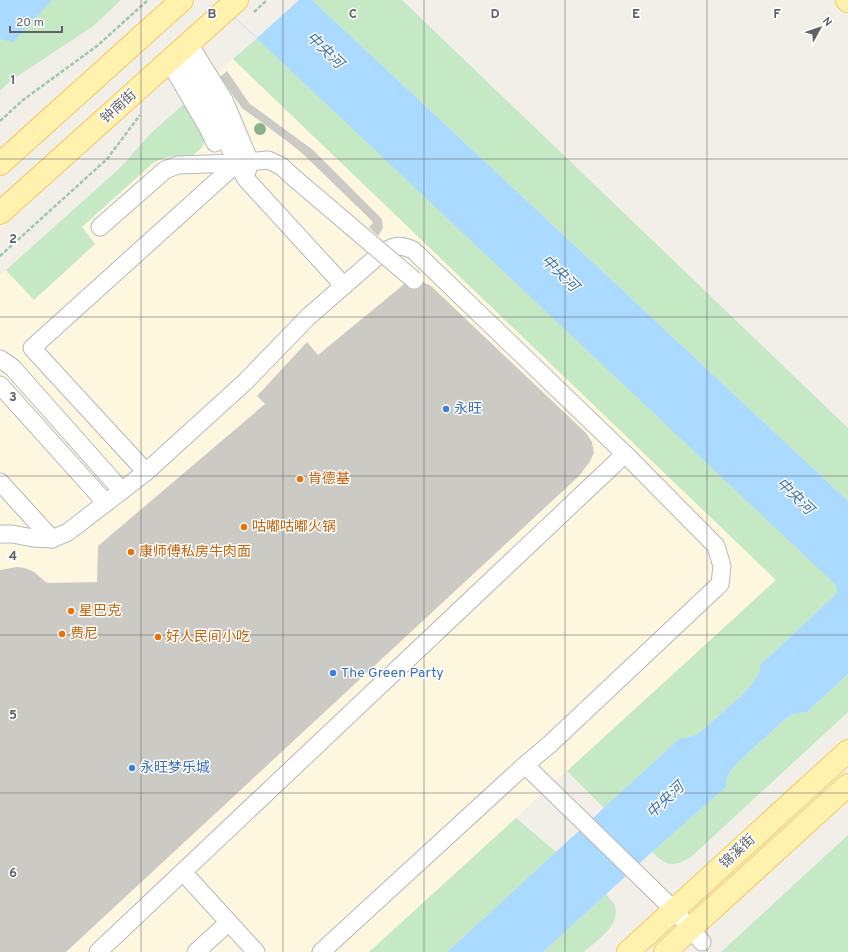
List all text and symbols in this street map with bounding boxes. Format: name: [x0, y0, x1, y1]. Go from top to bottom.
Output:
text: B: [208, 7, 217, 23]
text: C: [349, 7, 357, 23]
text: D: [490, 7, 500, 23]
text: E: [632, 7, 640, 23]
text: F: [773, 7, 781, 23]
scale bar: [10, 8, 62, 34]
north arrow: [800, 8, 840, 48]
text: 20 m: [16, 15, 44, 31]
text: N: [819, 15, 835, 30]
water label: 中央河: [301, 29, 349, 76]
text: 1: [10, 73, 16, 89]
street label: 钟南街: [98, 87, 140, 127]
text: 2: [9, 232, 17, 248]
water label: 中央河: [536, 252, 584, 299]
text: 3: [9, 390, 17, 406]
place label: 永旺: [454, 401, 482, 418]
marker: 永旺: [441, 404, 451, 414]
place label: 肯德基: [308, 470, 350, 488]
marker: 肯德基: [295, 474, 305, 484]
water label: 中央河: [771, 475, 819, 522]
place label: 咕嘟咕嘟火锅: [252, 519, 336, 536]
marker: 咕嘟咕嘟火锅: [239, 522, 249, 532]
place label: 康师傅私房牛肉面: [139, 544, 251, 561]
marker: 康师傅私房牛肉面: [126, 547, 136, 557]
text: 4: [9, 549, 17, 565]
place label: 星巴克: [79, 603, 121, 620]
marker: 星巴克: [66, 606, 76, 616]
place label: 费尼: [70, 626, 98, 643]
place label: 好人民间小吃: [166, 628, 250, 646]
marker: 费尼: [57, 629, 67, 639]
marker: 好人民间小吃: [153, 632, 163, 642]
place label: The Green Party: [341, 665, 444, 682]
marker: The Green Party: [328, 668, 338, 678]
text: 5: [9, 708, 17, 724]
place label: 永旺梦乐城: [140, 760, 210, 777]
marker: 永旺梦乐城: [127, 763, 137, 773]
water label: 中央河: [643, 777, 691, 823]
street label: 锦溪街: [717, 831, 759, 873]
text: 6: [9, 866, 17, 882]

